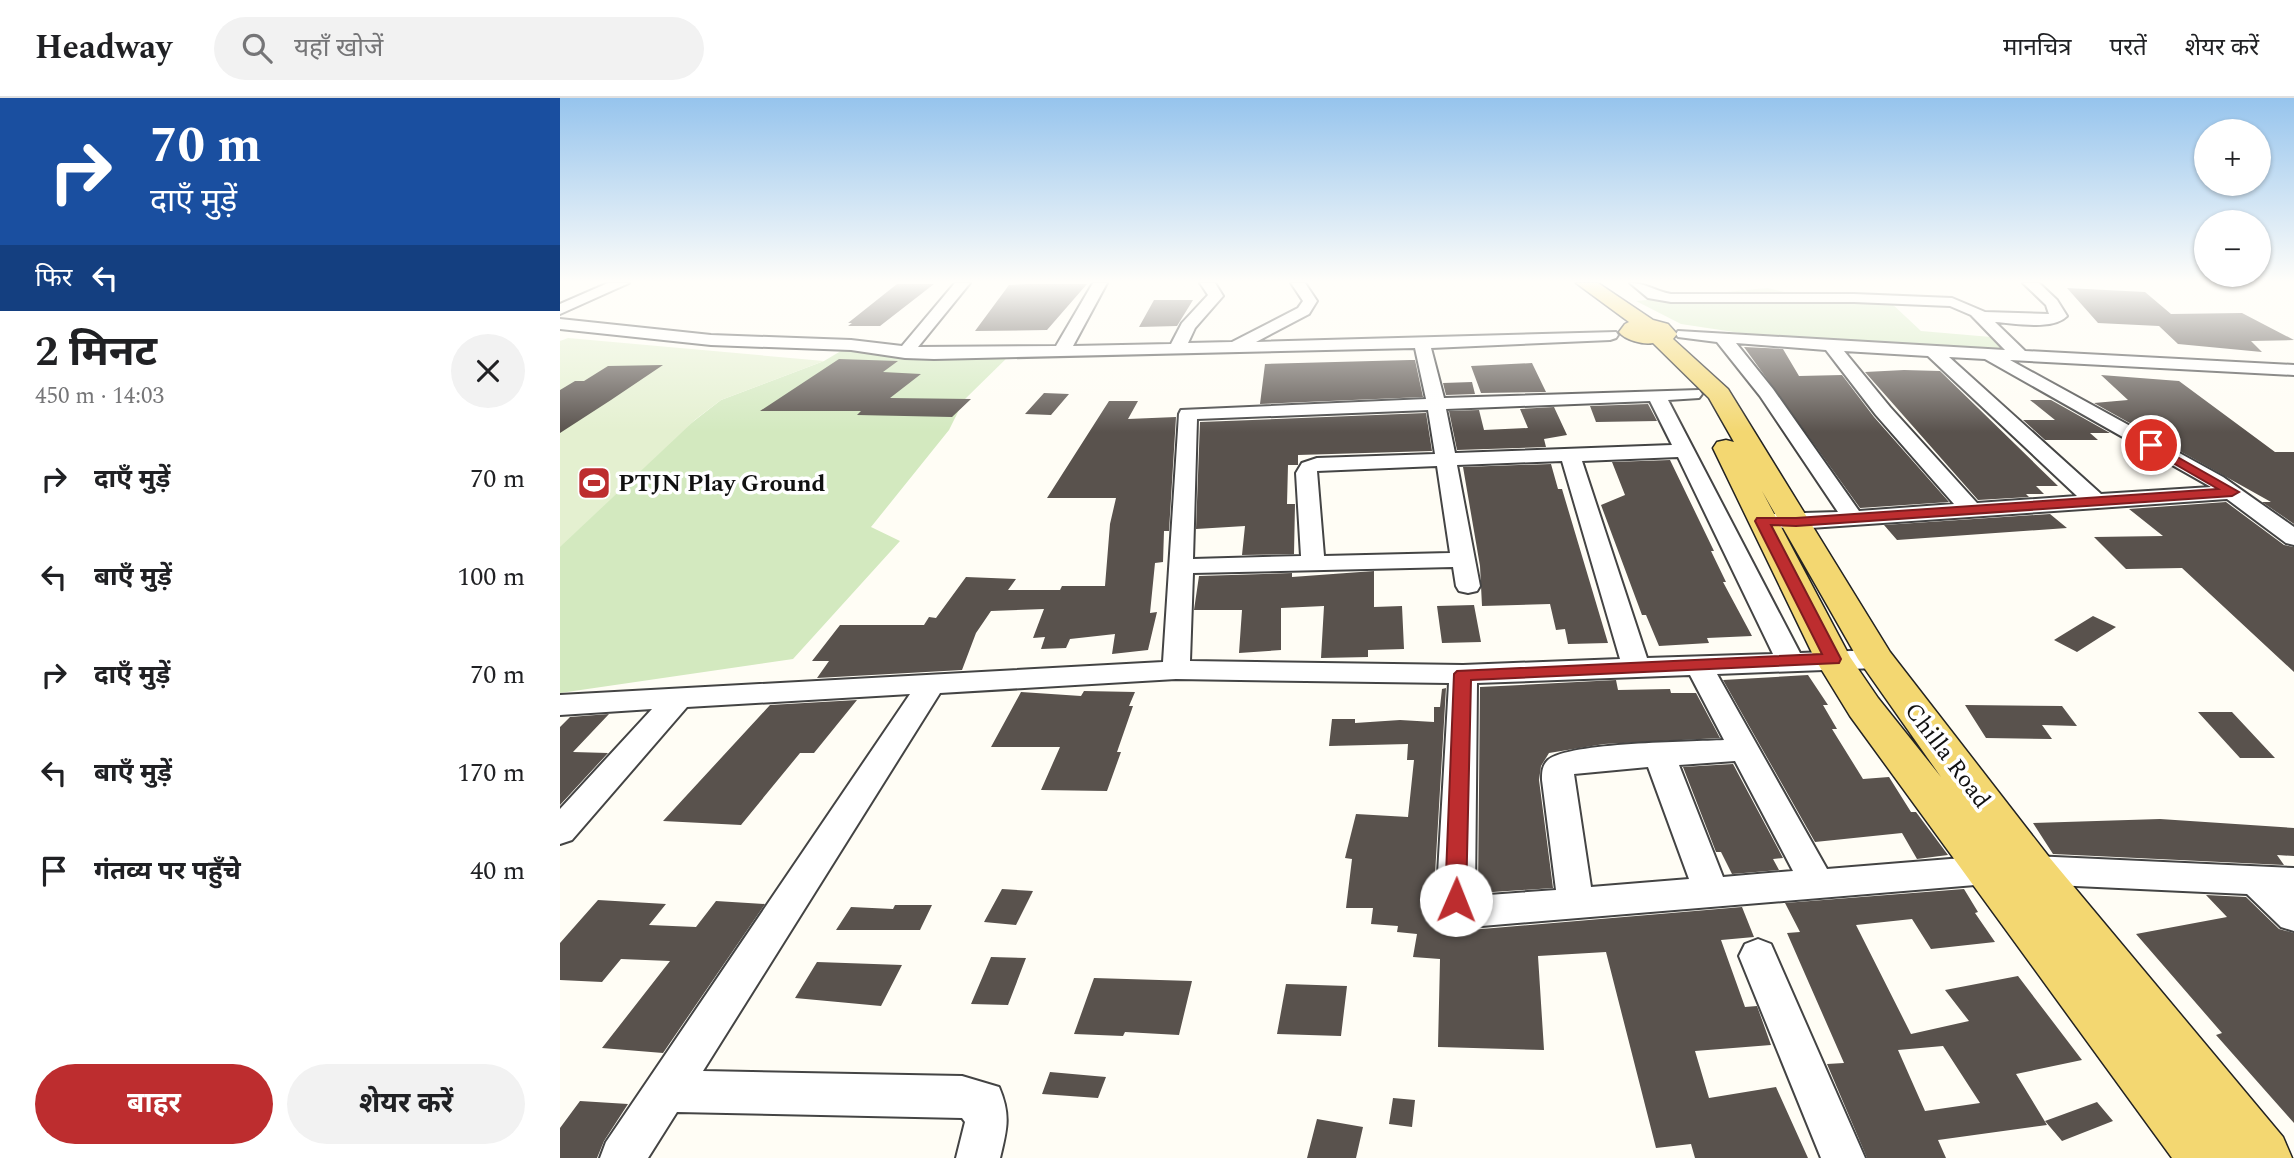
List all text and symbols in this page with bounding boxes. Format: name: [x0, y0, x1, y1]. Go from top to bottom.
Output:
search box: [214, 17, 704, 80]
text: Headway: [35, 23, 172, 73]
text: यहाँ खोजें: [294, 28, 383, 68]
icon: search: [238, 29, 276, 67]
text: मानचित्र: [2003, 30, 2072, 66]
text: परतें: [2110, 30, 2147, 66]
text: शेयर करें: [2185, 30, 2259, 66]
text: 70 m: [150, 109, 261, 184]
map controls: [2194, 119, 2271, 287]
button: +: [2194, 119, 2271, 196]
icon: right: [35, 126, 126, 217]
text: दाएँ मुड़ें: [150, 177, 237, 226]
button: −: [2194, 210, 2271, 287]
text: फिर: [35, 258, 72, 298]
icon: left: [86, 259, 124, 297]
text: 2 मिनट: [35, 321, 157, 384]
button: close: [451, 334, 525, 408]
text: 450 m · 14:03: [35, 379, 164, 414]
pin: [2121, 415, 2181, 475]
icon: arrive: [2132, 426, 2170, 464]
text: दाएँ मुड़ें: [94, 459, 170, 499]
text: 70 m: [470, 459, 525, 499]
icon: right: [35, 460, 73, 498]
sports icon: PTJN Play Ground: [575, 464, 613, 502]
place label: PTJN Play Ground: [618, 466, 826, 502]
text: बाएँ मुड़ें: [94, 557, 172, 597]
text: 100 m: [457, 557, 525, 597]
icon: left: [35, 558, 73, 596]
text: दाएँ मुड़ें: [94, 655, 170, 695]
text: 70 m: [470, 655, 525, 695]
icon: right: [35, 656, 73, 694]
street label: Chilla Road: [1895, 695, 1999, 816]
text: बाएँ मुड़ें: [94, 753, 172, 793]
text: 170 m: [457, 753, 525, 793]
icon: left: [35, 754, 73, 792]
text: गंतव्य पर पहुँचे: [94, 851, 241, 891]
text: 40 m: [470, 851, 525, 891]
icon: arrive: [35, 852, 73, 890]
position arrow: [1419, 863, 1493, 937]
button: बाहर: [35, 1064, 273, 1144]
button: शेयर करें: [287, 1064, 525, 1144]

